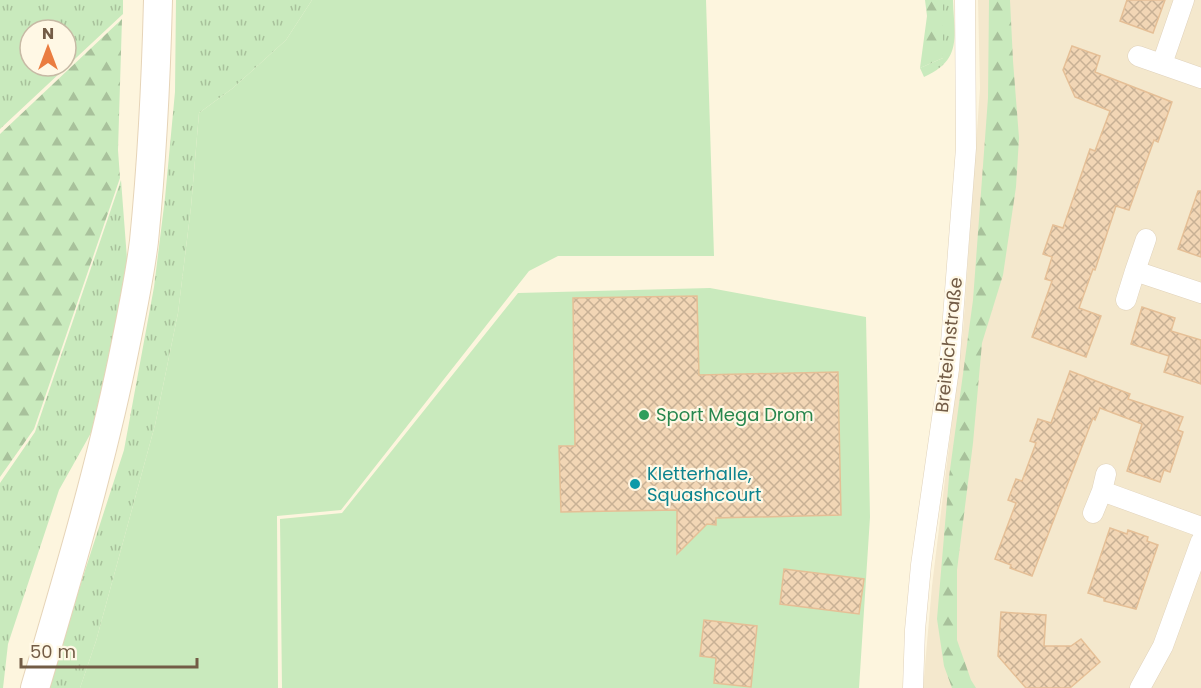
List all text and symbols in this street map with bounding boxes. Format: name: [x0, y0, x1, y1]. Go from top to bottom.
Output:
north arrow: [18, 18, 78, 78]
text: N: [42, 22, 54, 45]
street label: Breiteichstraße: [929, 276, 968, 414]
place label: Sport Mega Drom: [656, 402, 814, 427]
marker: Sport Mega Drom: [637, 408, 651, 422]
place label: Kletterhalle, Squashcourt: [647, 461, 762, 507]
marker: Kletterhalle, Squashcourt: [628, 477, 642, 491]
scale bar: [21, 631, 196, 669]
text: 50 m: [30, 639, 76, 664]

